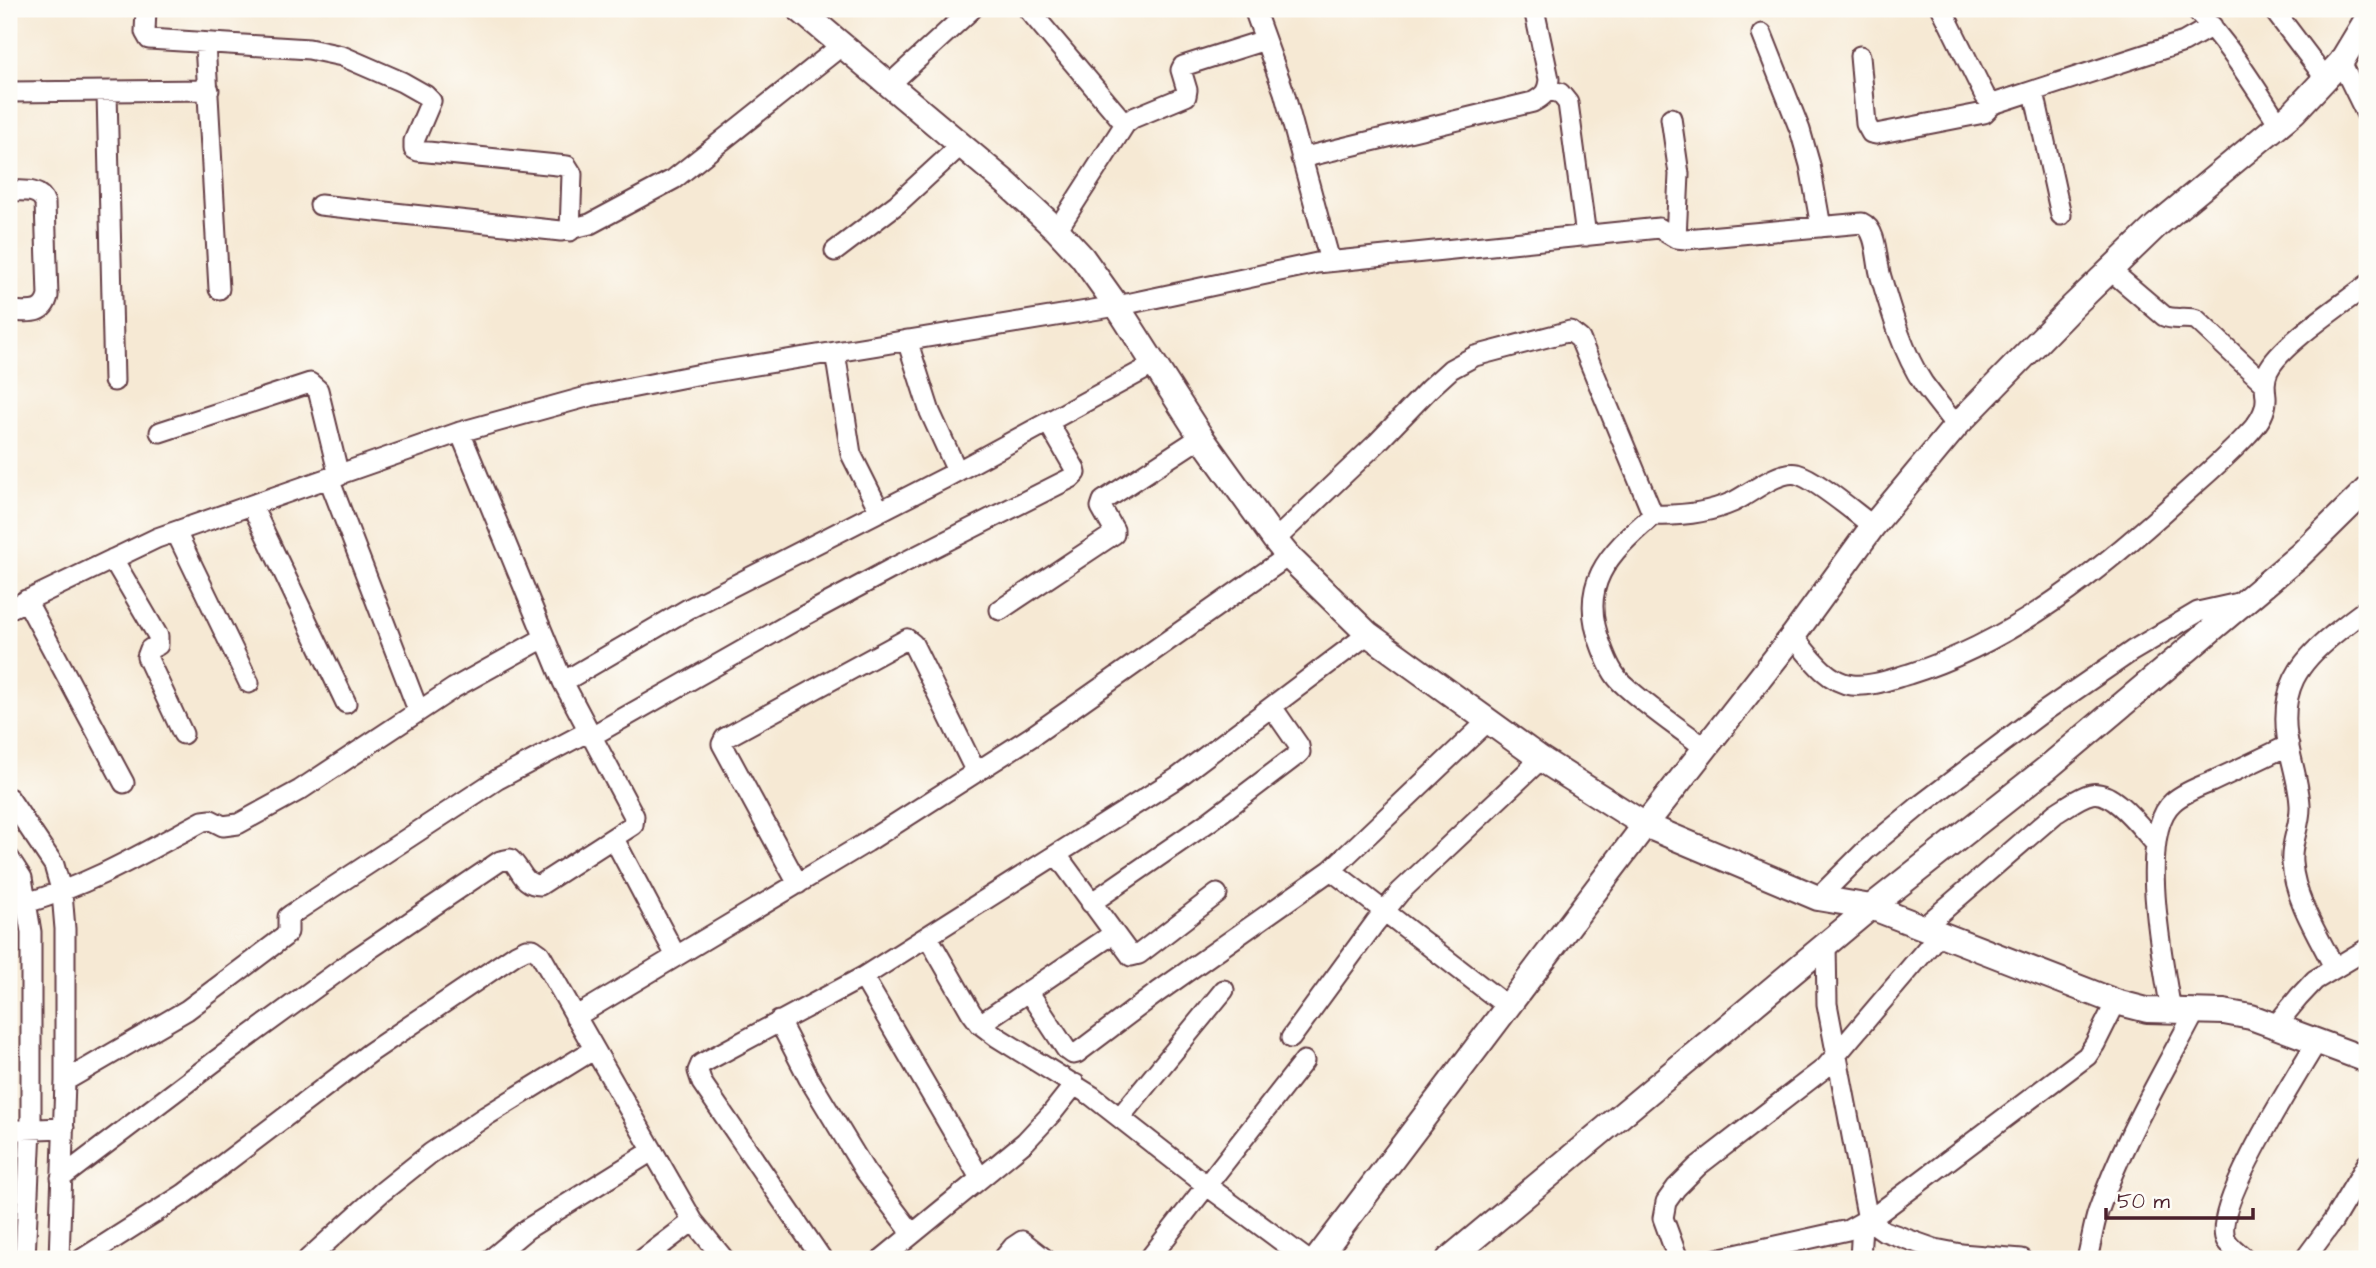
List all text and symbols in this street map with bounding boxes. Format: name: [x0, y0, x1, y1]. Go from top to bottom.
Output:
scale bar: [2106, 1177, 2254, 1221]
text: 50 m: [2117, 1187, 2171, 1216]

